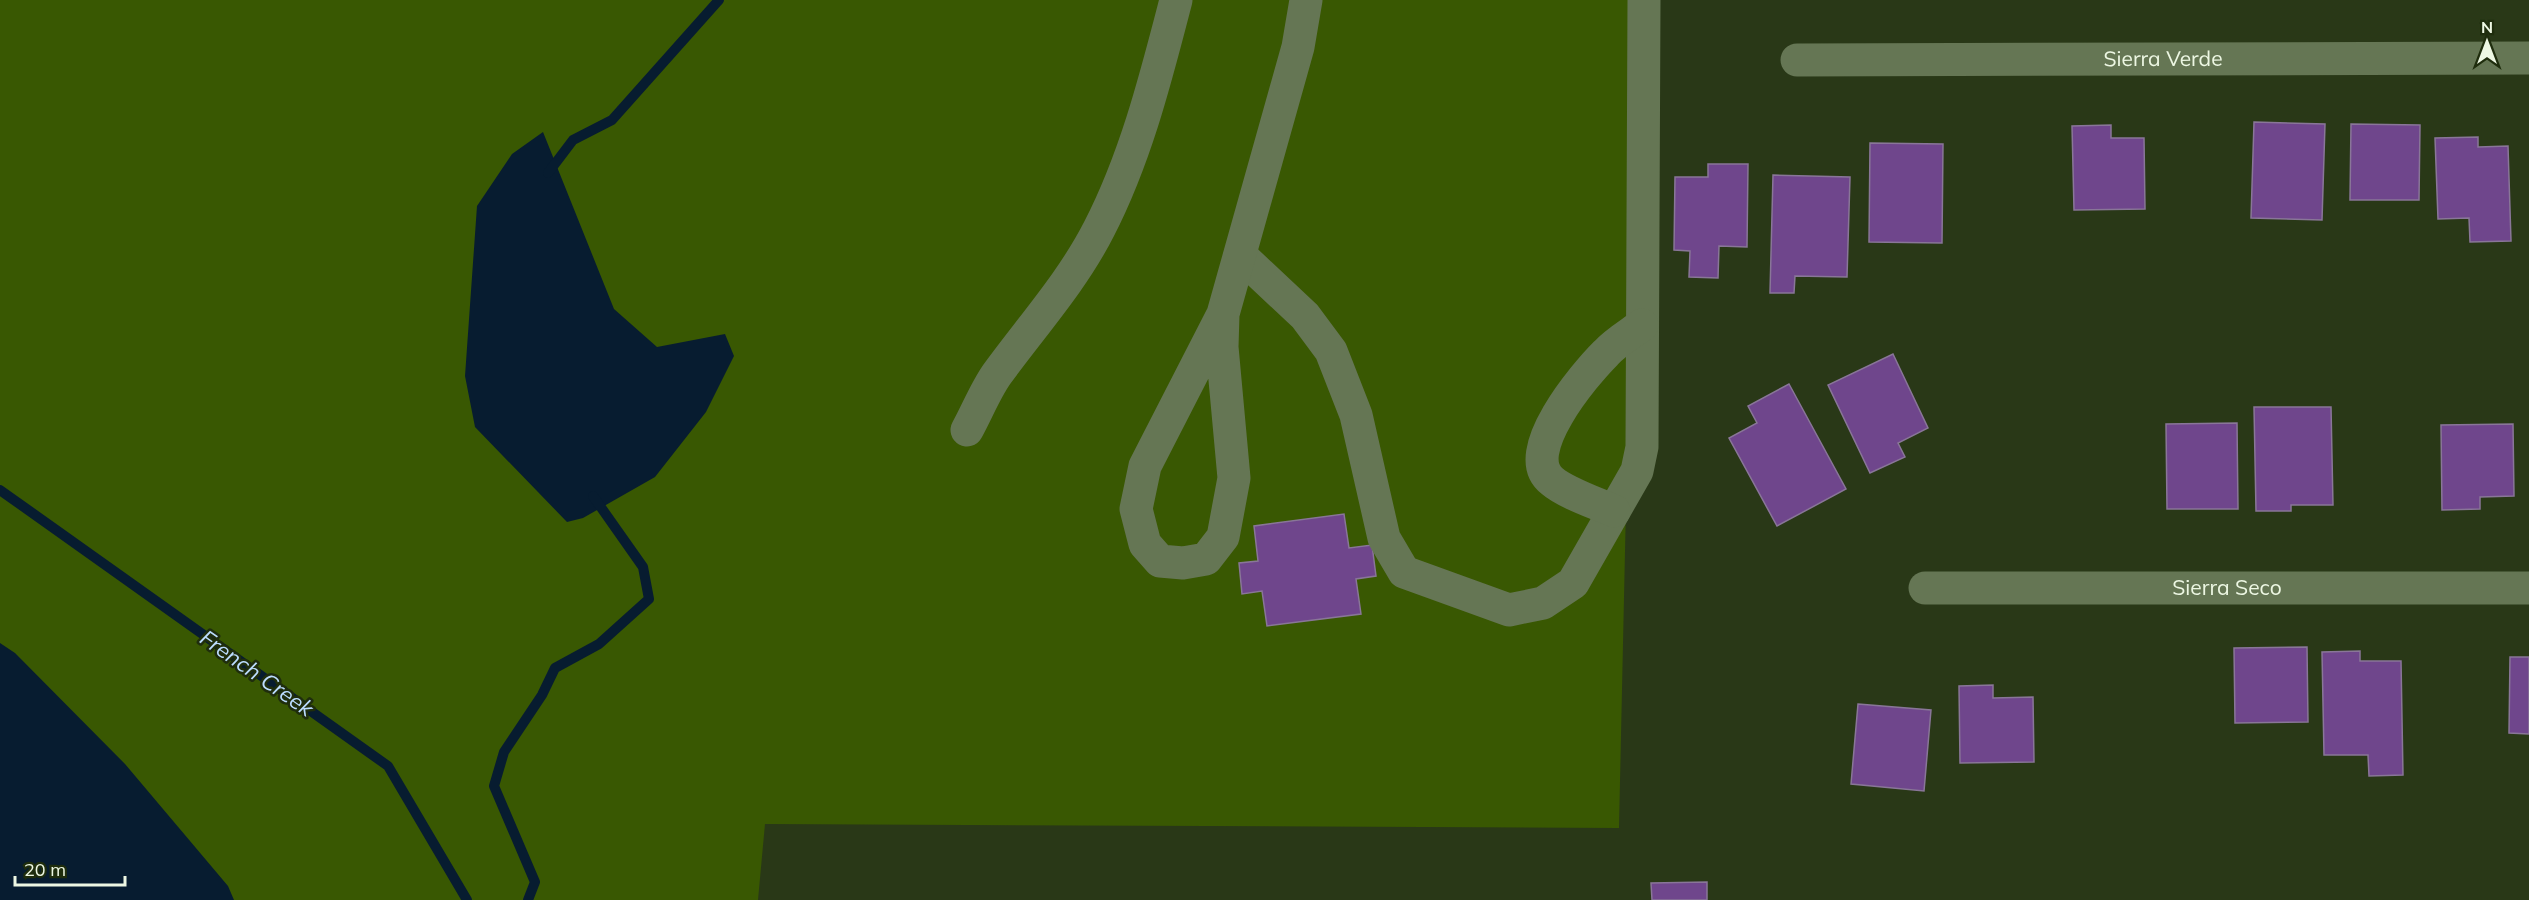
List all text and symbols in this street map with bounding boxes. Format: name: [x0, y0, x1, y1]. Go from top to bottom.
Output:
north arrow: [2457, 12, 2517, 72]
text: N: [2481, 17, 2493, 37]
street label: Sierra Verde: [2103, 45, 2223, 71]
street label: Sierra Seco: [2172, 574, 2282, 600]
water label: French Creek: [195, 624, 320, 723]
scale bar: [15, 849, 124, 887]
text: 20 m: [24, 858, 66, 881]

